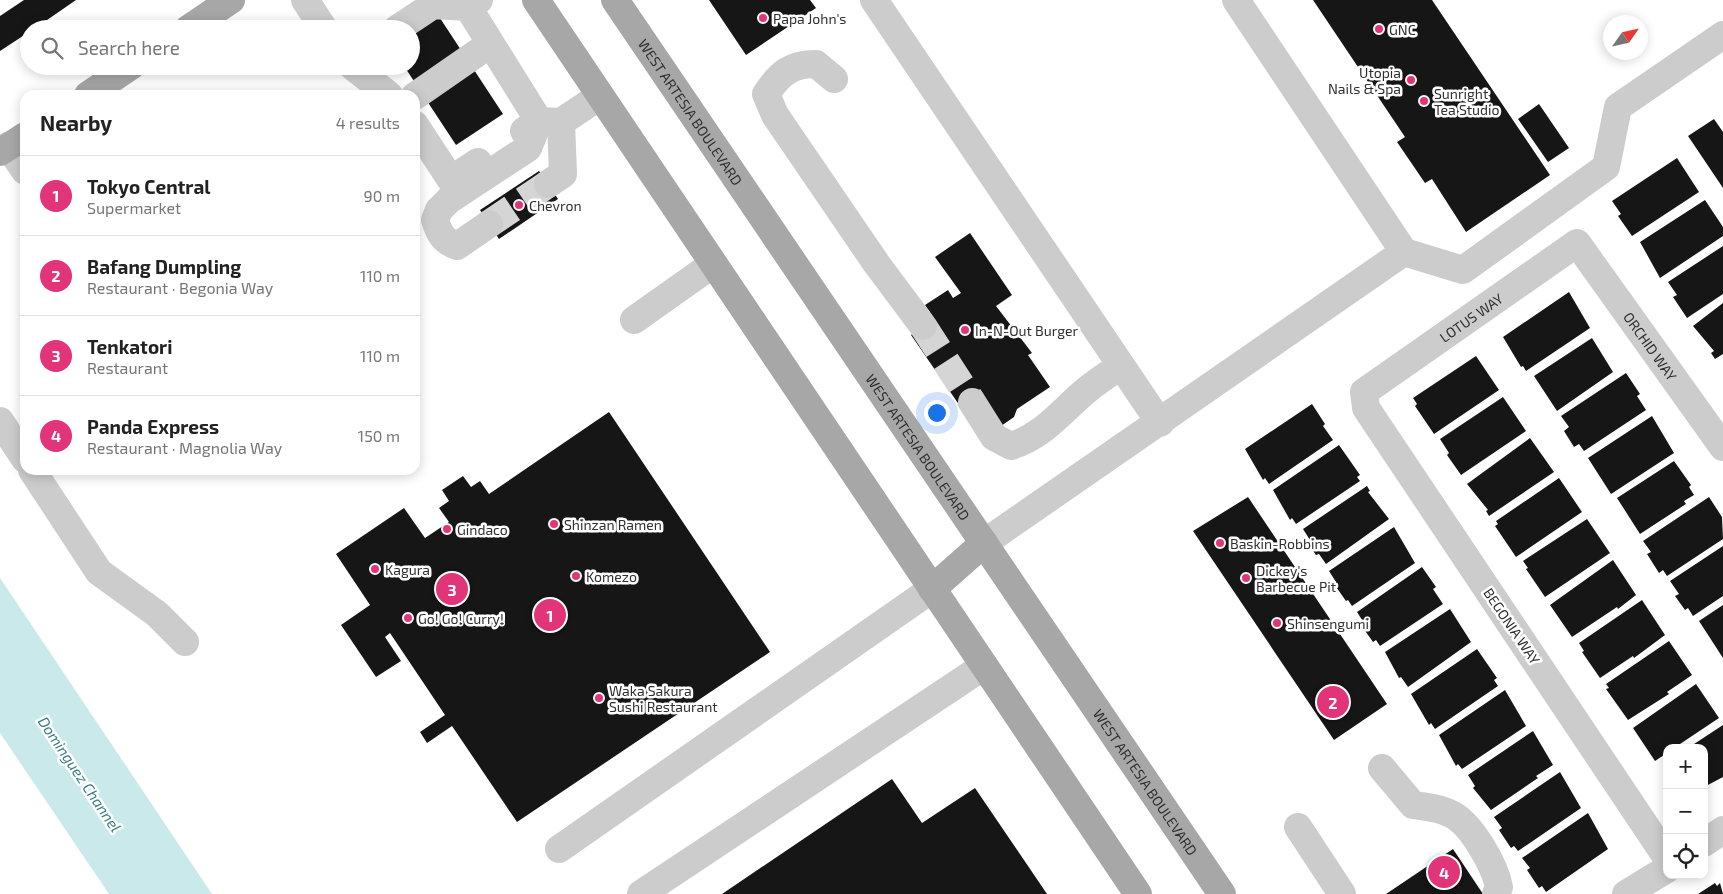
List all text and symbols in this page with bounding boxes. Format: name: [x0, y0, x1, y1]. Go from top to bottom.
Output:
place label: Papa John's: [773, 10, 846, 27]
marker: Papa John's: [757, 12, 769, 24]
north arrow: [1603, 15, 1648, 60]
search box: [20, 20, 420, 75]
place label: GNC: [1389, 21, 1416, 38]
marker: GNC: [1373, 23, 1385, 35]
icon: search: [38, 34, 66, 62]
street label: WEST ARTESIA BOULEVARD: [635, 35, 746, 188]
text: Search here: [78, 36, 180, 59]
place label: Utopia Nails & Spa: [1328, 64, 1401, 97]
marker: Utopia Nails & Spa: [1405, 74, 1417, 86]
place label: Sunright Tea Studio: [1434, 85, 1499, 118]
marker: Sunright Tea Studio: [1418, 95, 1430, 107]
text: Nearby: [40, 110, 112, 135]
text: 4 results: [336, 113, 400, 132]
text: Tokyo Central: [87, 175, 210, 198]
text: 1: [53, 186, 59, 205]
text: 90 m: [364, 186, 400, 205]
place label: Chevron: [529, 197, 582, 214]
text: Supermarket: [87, 198, 181, 217]
marker: Chevron: [513, 199, 525, 211]
text: Bafang Dumpling: [87, 255, 241, 278]
text: 2: [51, 266, 61, 285]
text: 110 m: [360, 266, 400, 285]
text: Restaurant · Begonia Way: [87, 278, 273, 297]
street label: LOTUS WAY: [1436, 289, 1506, 345]
street label: ORCHID WAY: [1620, 308, 1681, 383]
place label: In-N-Out Burger: [975, 322, 1079, 339]
marker: In-N-Out Burger: [959, 324, 971, 336]
text: Tenkatori: [87, 335, 172, 358]
text: 3: [51, 346, 61, 365]
text: 110 m: [360, 346, 400, 365]
text: Restaurant: [87, 358, 168, 377]
street label: WEST ARTESIA BOULEVARD: [863, 370, 974, 523]
your location: [924, 400, 950, 426]
text: Panda Express: [87, 415, 219, 438]
text: 4: [51, 426, 61, 445]
text: 150 m: [358, 426, 400, 445]
text: Restaurant · Magnolia Way: [87, 438, 282, 457]
place label: Shinzan Ramen: [564, 516, 662, 533]
marker: Shinzan Ramen: [548, 518, 560, 530]
place label: Gindaco: [457, 521, 508, 538]
marker: Gindaco: [441, 523, 453, 535]
place label: Baskin-Robbins: [1230, 535, 1330, 552]
marker: Baskin-Robbins: [1214, 537, 1226, 549]
place label: Kagura: [385, 561, 430, 578]
place label: Dickey's Barbecue Pit: [1256, 562, 1336, 595]
marker: Kagura: [369, 563, 381, 575]
place label: Komezo: [586, 568, 637, 585]
pin: 3: [436, 570, 468, 608]
marker: Komezo: [570, 570, 582, 582]
marker: Dickey's Barbecue Pit: [1240, 572, 1252, 584]
street label: BEGONIA WAY: [1480, 585, 1544, 667]
pin: 1: [534, 596, 566, 634]
place label: Go! Go! Curry!: [418, 610, 504, 627]
marker: Go! Go! Curry!: [402, 612, 414, 624]
place label: Shinsengumi: [1287, 615, 1369, 632]
marker: Shinsengumi: [1271, 617, 1283, 629]
place label: Waka Sakura Sushi Restaurant: [609, 682, 718, 715]
pin: 2: [1317, 683, 1349, 721]
marker: Waka Sakura Sushi Restaurant: [593, 692, 605, 704]
street label: WEST ARTESIA BOULEVARD: [1090, 705, 1201, 858]
water label: Dominguez Channel: [35, 713, 125, 835]
map controls: [1663, 744, 1708, 879]
button: +: [1663, 744, 1708, 789]
button: −: [1663, 789, 1708, 834]
button: locate: [1663, 834, 1708, 879]
pin: 4: [1428, 853, 1460, 891]

